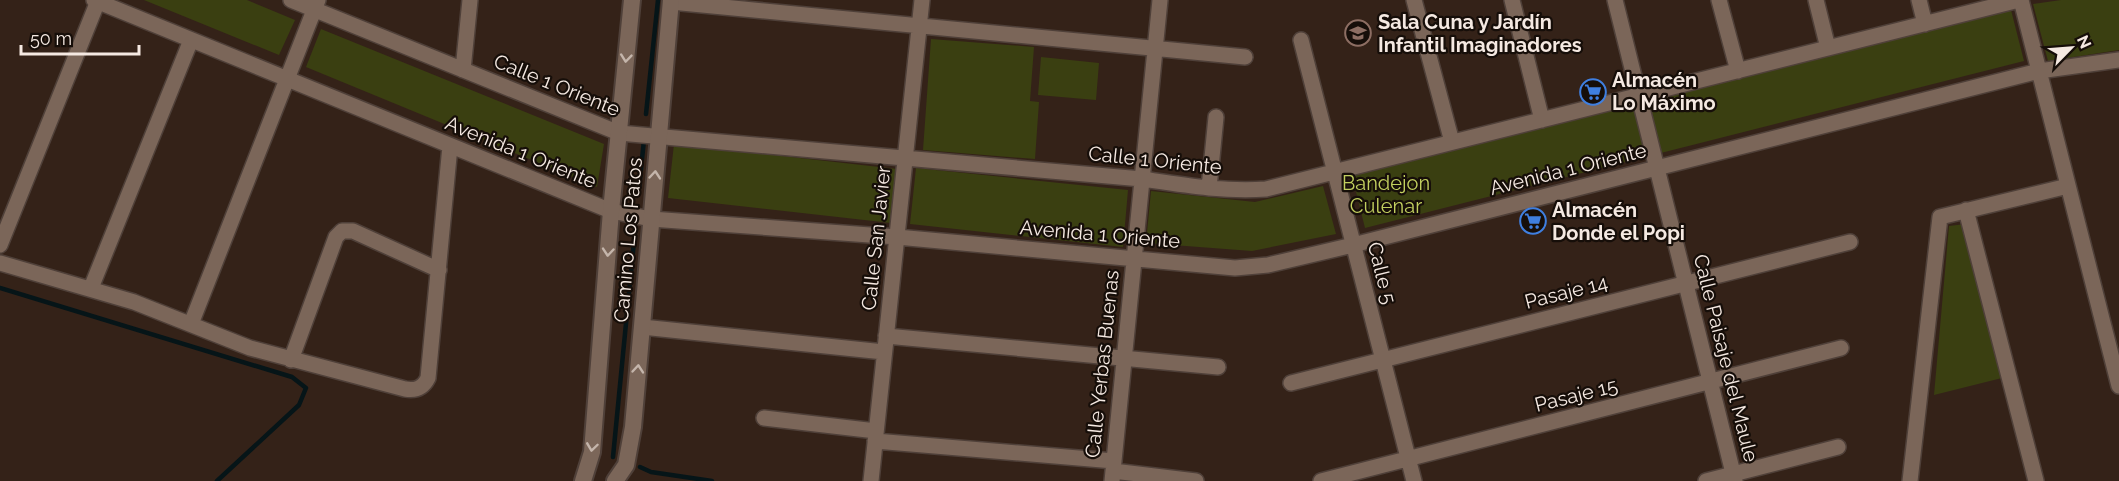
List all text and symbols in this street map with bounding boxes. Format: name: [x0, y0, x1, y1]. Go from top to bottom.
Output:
place label: Sala Cuna y Jardín Infantil Imaginadores: [1378, 10, 1582, 57]
scale bar: [21, 18, 140, 56]
school or university icon: Sala Cuna y Jardín Infantil Imaginadores: [1343, 18, 1373, 48]
north arrow: [2041, 18, 2101, 78]
text: 50 m: [30, 28, 72, 49]
text: N: [2073, 32, 2095, 51]
street label: Calle 1 Oriente: [490, 49, 624, 121]
one-way arrow: [620, 54, 633, 63]
place label: Almacén Lo Máximo: [1612, 68, 1716, 115]
supermarket icon: Almacén Lo Máximo: [1578, 77, 1608, 107]
street label: Avenida 1 Oriente: [442, 111, 600, 193]
street label: Avenida 1 Oriente: [1487, 138, 1649, 200]
street label: Calle 1 Oriente: [1087, 141, 1223, 179]
street label: Camino Los Patos: [609, 157, 647, 323]
street label: Calle San Javier: [856, 164, 896, 312]
one-way arrow: [648, 170, 661, 179]
park label: Bandejon Culenar: [1342, 171, 1430, 218]
place label: Almacén Donde el Popi: [1552, 198, 1685, 245]
supermarket icon: Almacén Donde el Popi: [1518, 206, 1548, 236]
street label: Avenida 1 Oriente: [1019, 215, 1181, 253]
street label: Calle 5: [1363, 239, 1401, 307]
one-way arrow: [602, 248, 615, 257]
street label: Calle Paisaje del Maule: [1689, 252, 1764, 465]
street label: Calle Yerbas Buenas: [1080, 269, 1124, 459]
street label: Pasaje 14: [1522, 270, 1610, 314]
one-way arrow: [631, 364, 644, 373]
street label: Pasaje 15: [1532, 373, 1620, 417]
one-way arrow: [586, 442, 598, 451]

